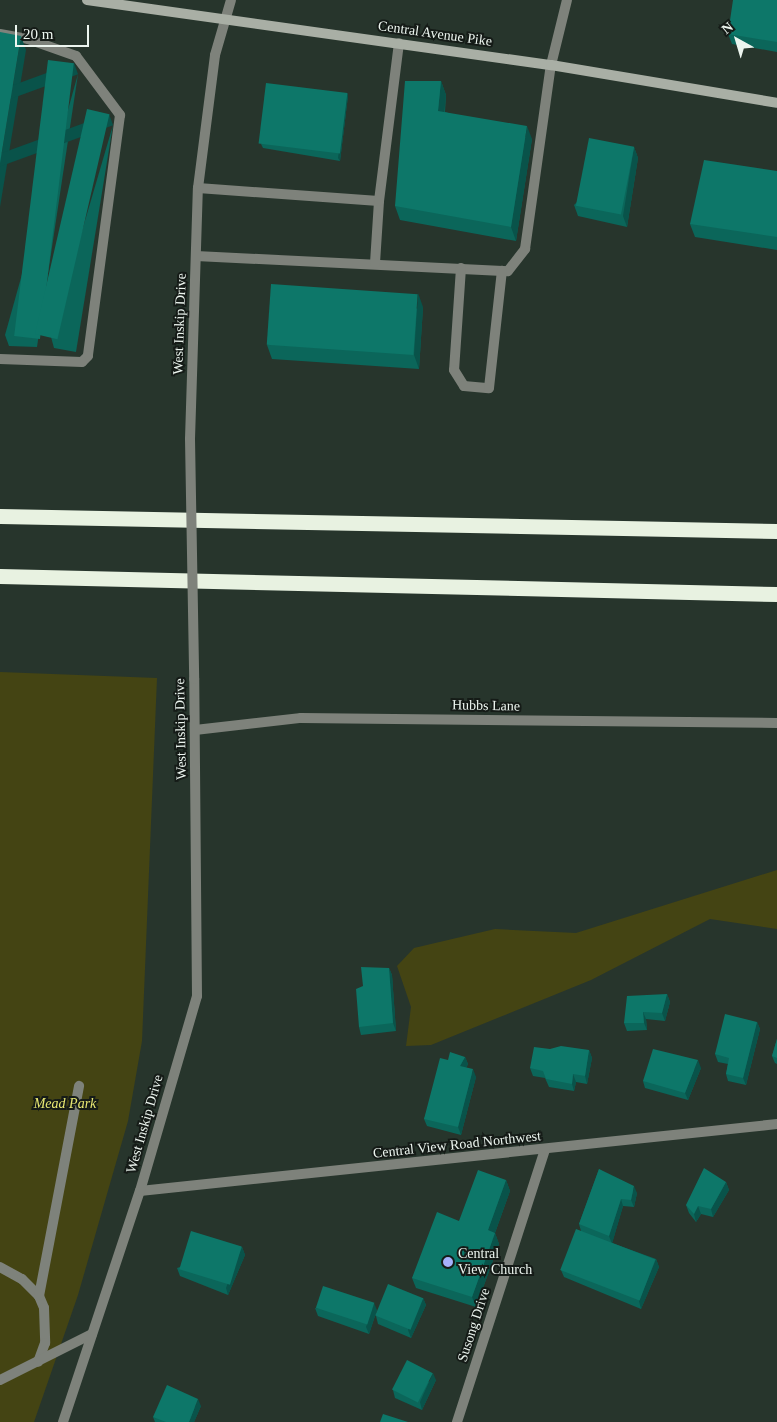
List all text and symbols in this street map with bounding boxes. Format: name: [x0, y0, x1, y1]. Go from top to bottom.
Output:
scale bar: [18, 15, 91, 47]
north arrow: [712, 15, 762, 65]
street label: Central Avenue Pike: [377, 18, 493, 50]
text: N: [719, 19, 736, 37]
text: 20 m: [23, 26, 53, 42]
street label: West Inskip Drive: [170, 273, 190, 375]
street label: West Inskip Drive: [172, 678, 190, 780]
street label: Hubbs Lane: [452, 697, 520, 715]
street label: West Inskip Drive: [123, 1073, 167, 1175]
park label: Mead Park: [34, 1096, 96, 1112]
street label: Central View Road Northwest: [372, 1128, 542, 1162]
place label: Central View Church: [458, 1246, 532, 1278]
marker: Central View Church: [442, 1256, 454, 1268]
street label: Susong Drive: [454, 1286, 494, 1364]

